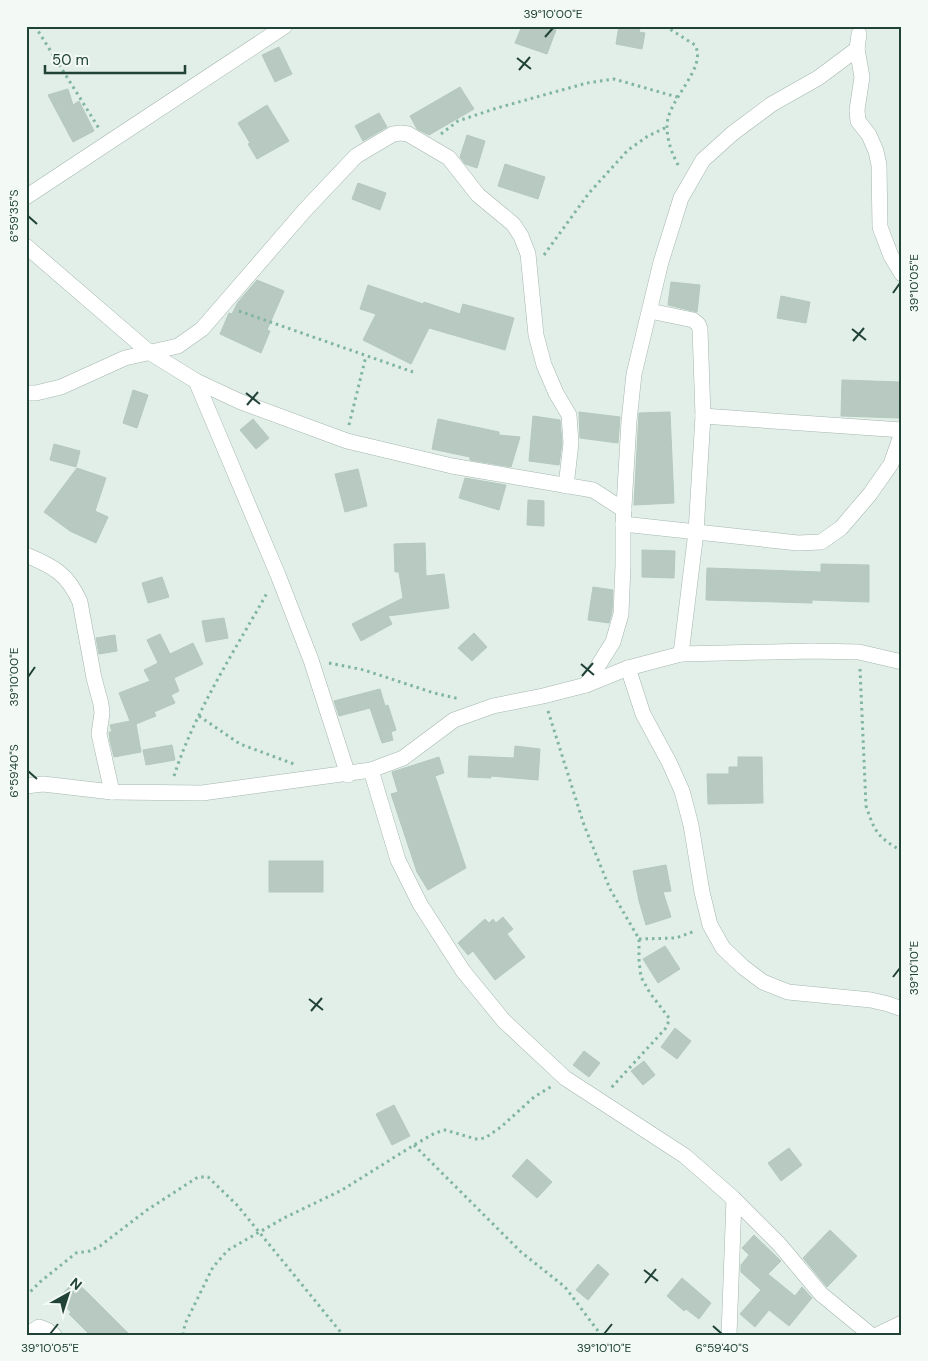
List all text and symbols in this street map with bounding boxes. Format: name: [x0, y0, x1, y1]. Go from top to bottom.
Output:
text: 39°10'00"E: [524, 6, 583, 22]
scale bar: [45, 42, 185, 74]
text: 50 m: [52, 50, 89, 70]
text: 6°59'35"S: [6, 190, 22, 242]
text: 39°10'05"E: [906, 254, 922, 312]
text: 39°10'00"E: [6, 647, 22, 706]
text: 6°59'40"S: [6, 744, 22, 798]
text: 39°10'10"E: [906, 941, 922, 995]
north arrow: [42, 1268, 92, 1318]
text: N: [67, 1274, 86, 1294]
text: 39°10'05"E: [21, 1340, 79, 1356]
text: 39°10'10"E: [577, 1340, 631, 1356]
text: 6°59'40"S: [695, 1340, 749, 1356]

